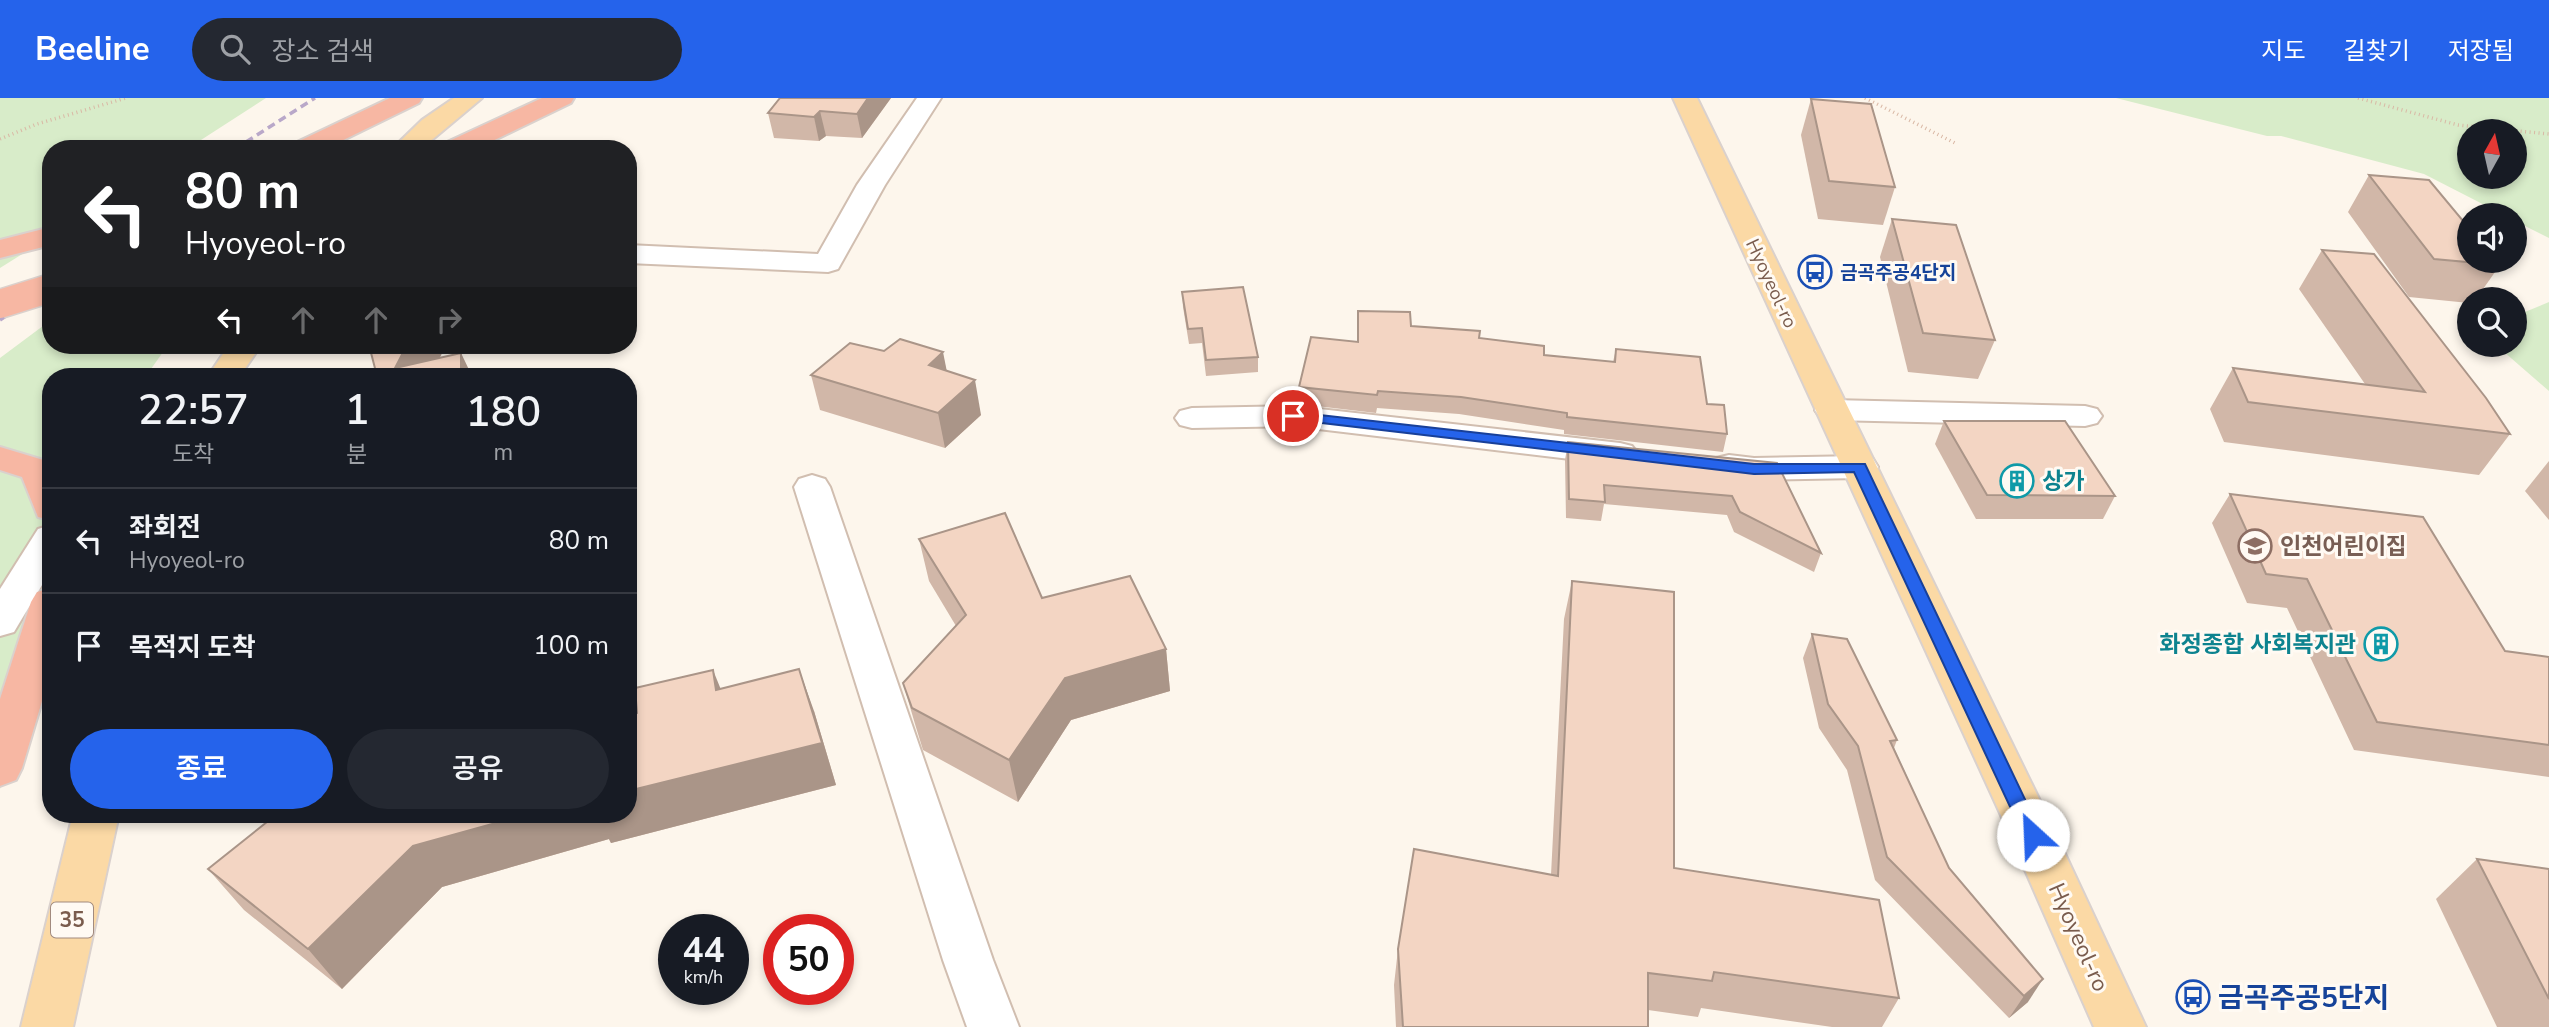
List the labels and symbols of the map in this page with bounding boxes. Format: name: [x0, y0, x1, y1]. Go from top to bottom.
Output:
north arrow: [2457, 119, 2527, 189]
street label: Hyoyeol-ro: [1739, 235, 1803, 332]
bus stop icon: 금곡주공4단지: [1796, 253, 1834, 291]
place label: 금곡주공4단지: [1840, 260, 1956, 286]
pin: [1263, 386, 1323, 446]
building icon: 상가: [1998, 462, 2036, 500]
place label: 상가: [2042, 466, 2084, 497]
school or university icon: 인천어린이집: [2236, 527, 2274, 565]
place label: 인천어린이집: [2280, 531, 2407, 562]
building icon: 화정종합 사회복지관: [2362, 625, 2400, 663]
place label: 화정종합 사회복지관: [2159, 629, 2356, 660]
position arrow: [1996, 798, 2070, 872]
street label: Hyoyeol-ro: [2041, 878, 2116, 996]
road number: 35: [51, 902, 93, 938]
speed limit sign: 50: [763, 914, 854, 1005]
bus stop icon: 금곡주공5단지: [2174, 978, 2212, 1016]
place label: 금곡주공5단지: [2218, 979, 2389, 1017]

